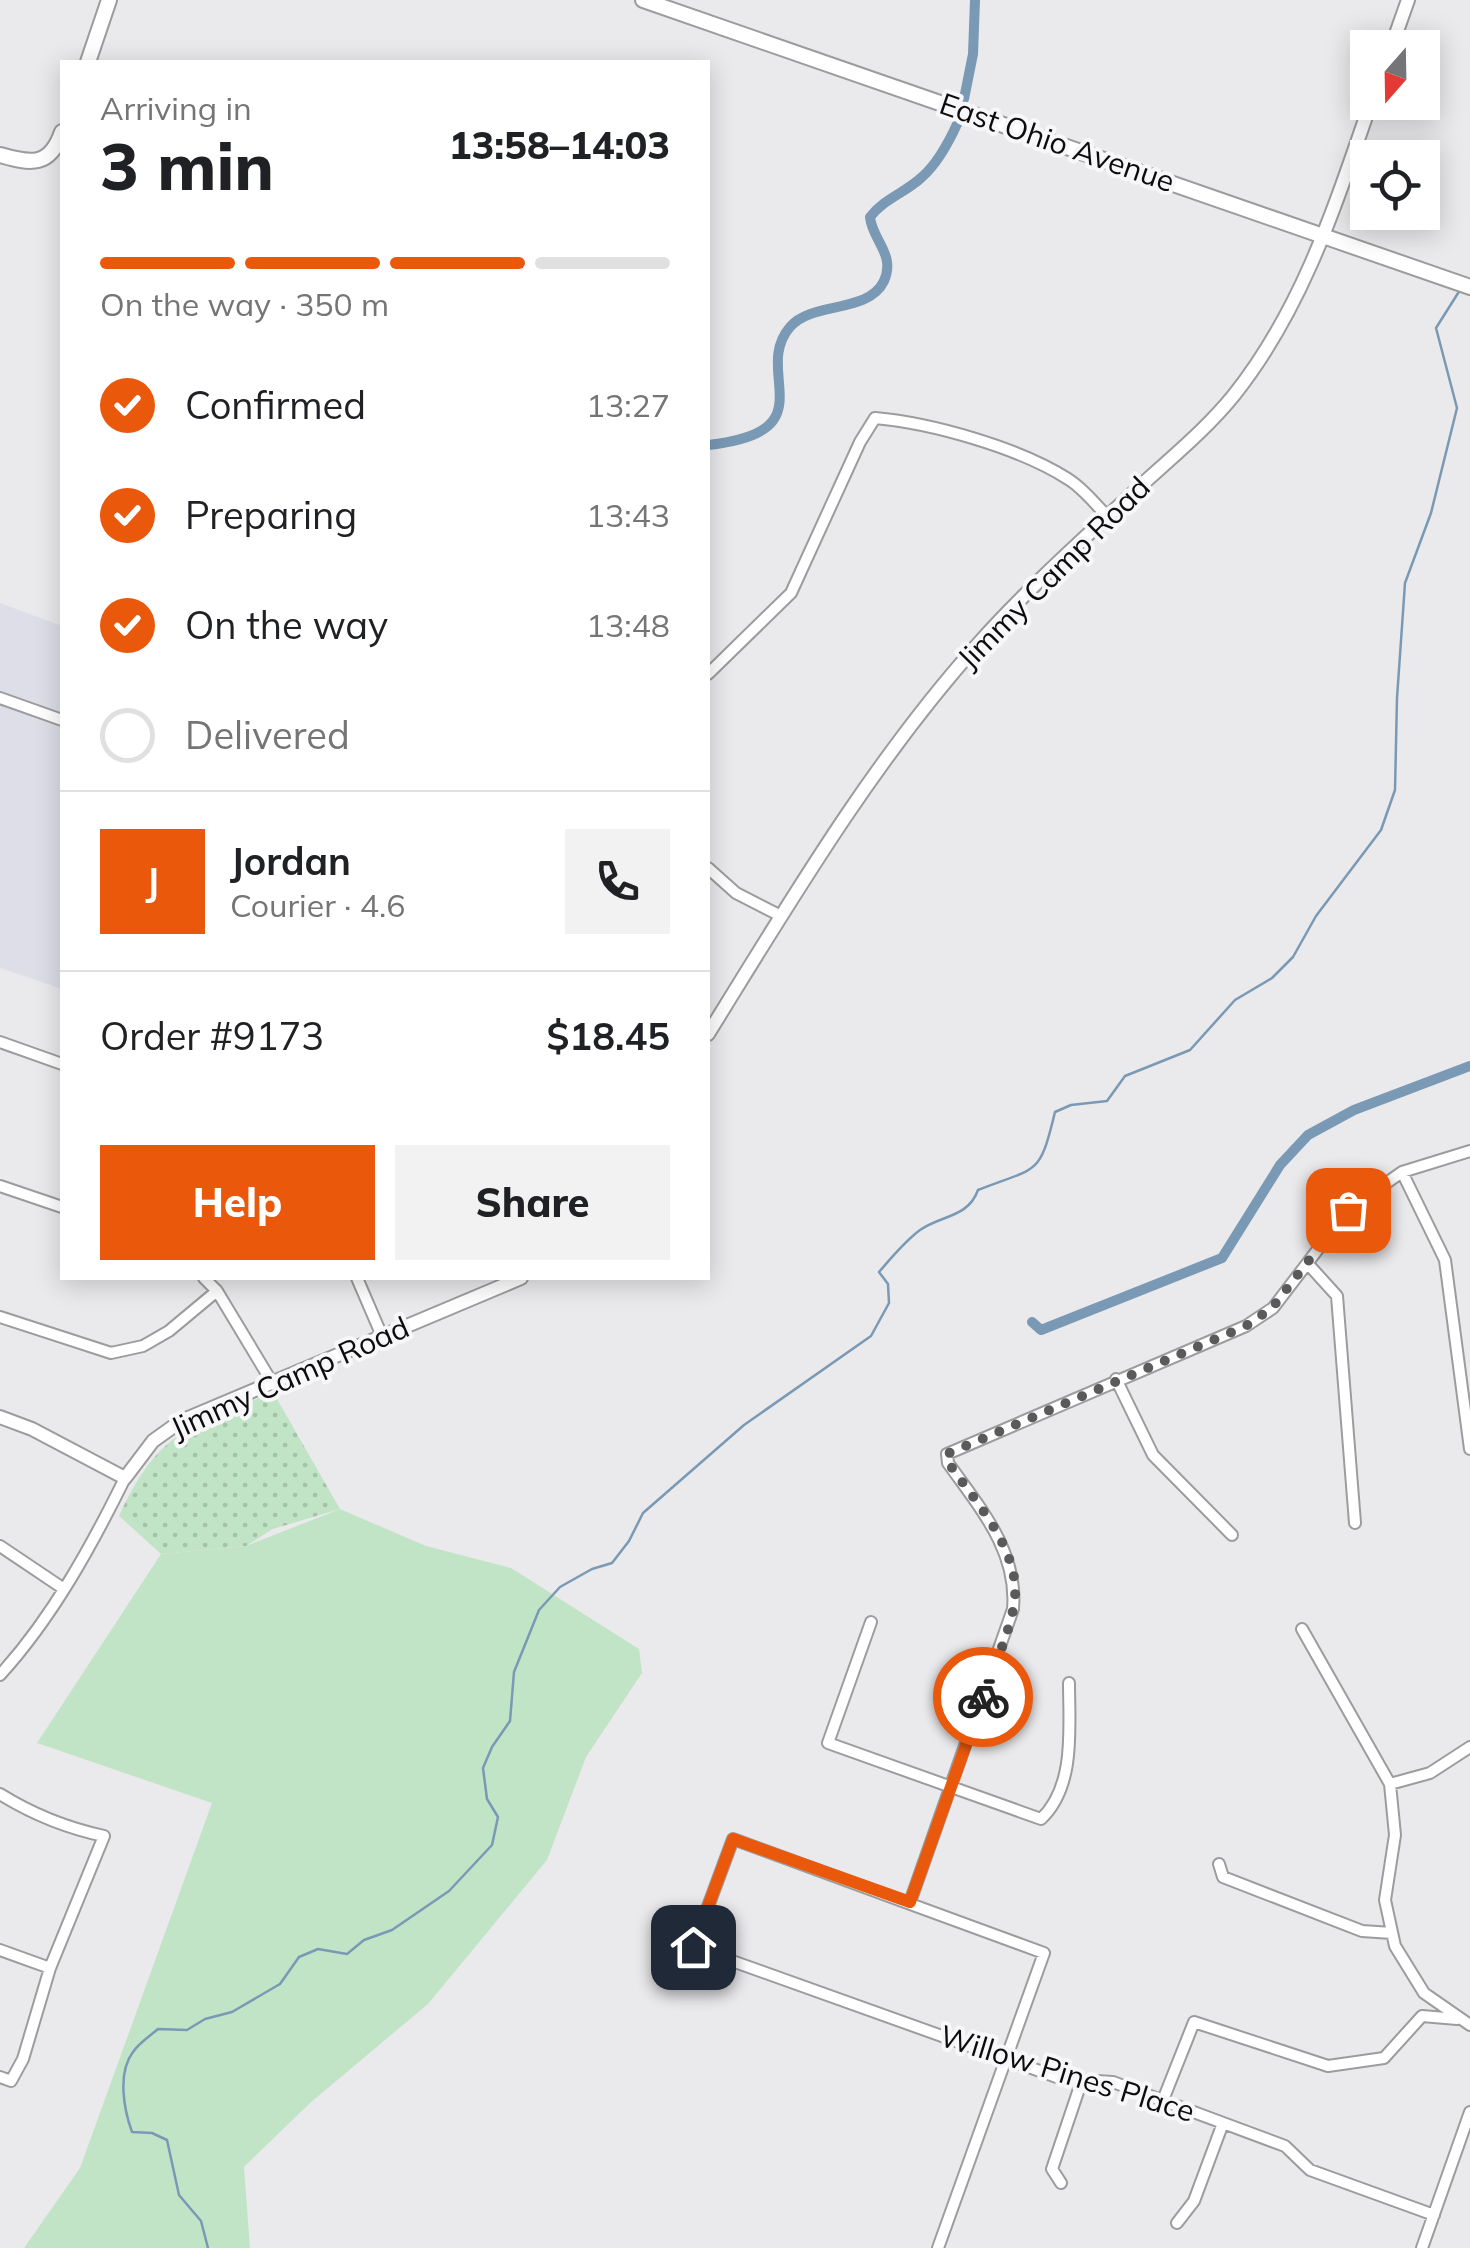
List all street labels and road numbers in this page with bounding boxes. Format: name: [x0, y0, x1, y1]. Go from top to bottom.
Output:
street label: East Ohio Avenue: [935, 84, 1180, 200]
street label: Jimmy Camp Road: [949, 468, 1158, 677]
street label: Jimmy Camp Road: [164, 1307, 415, 1447]
street label: Willow Pines Place: [935, 2016, 1199, 2130]

